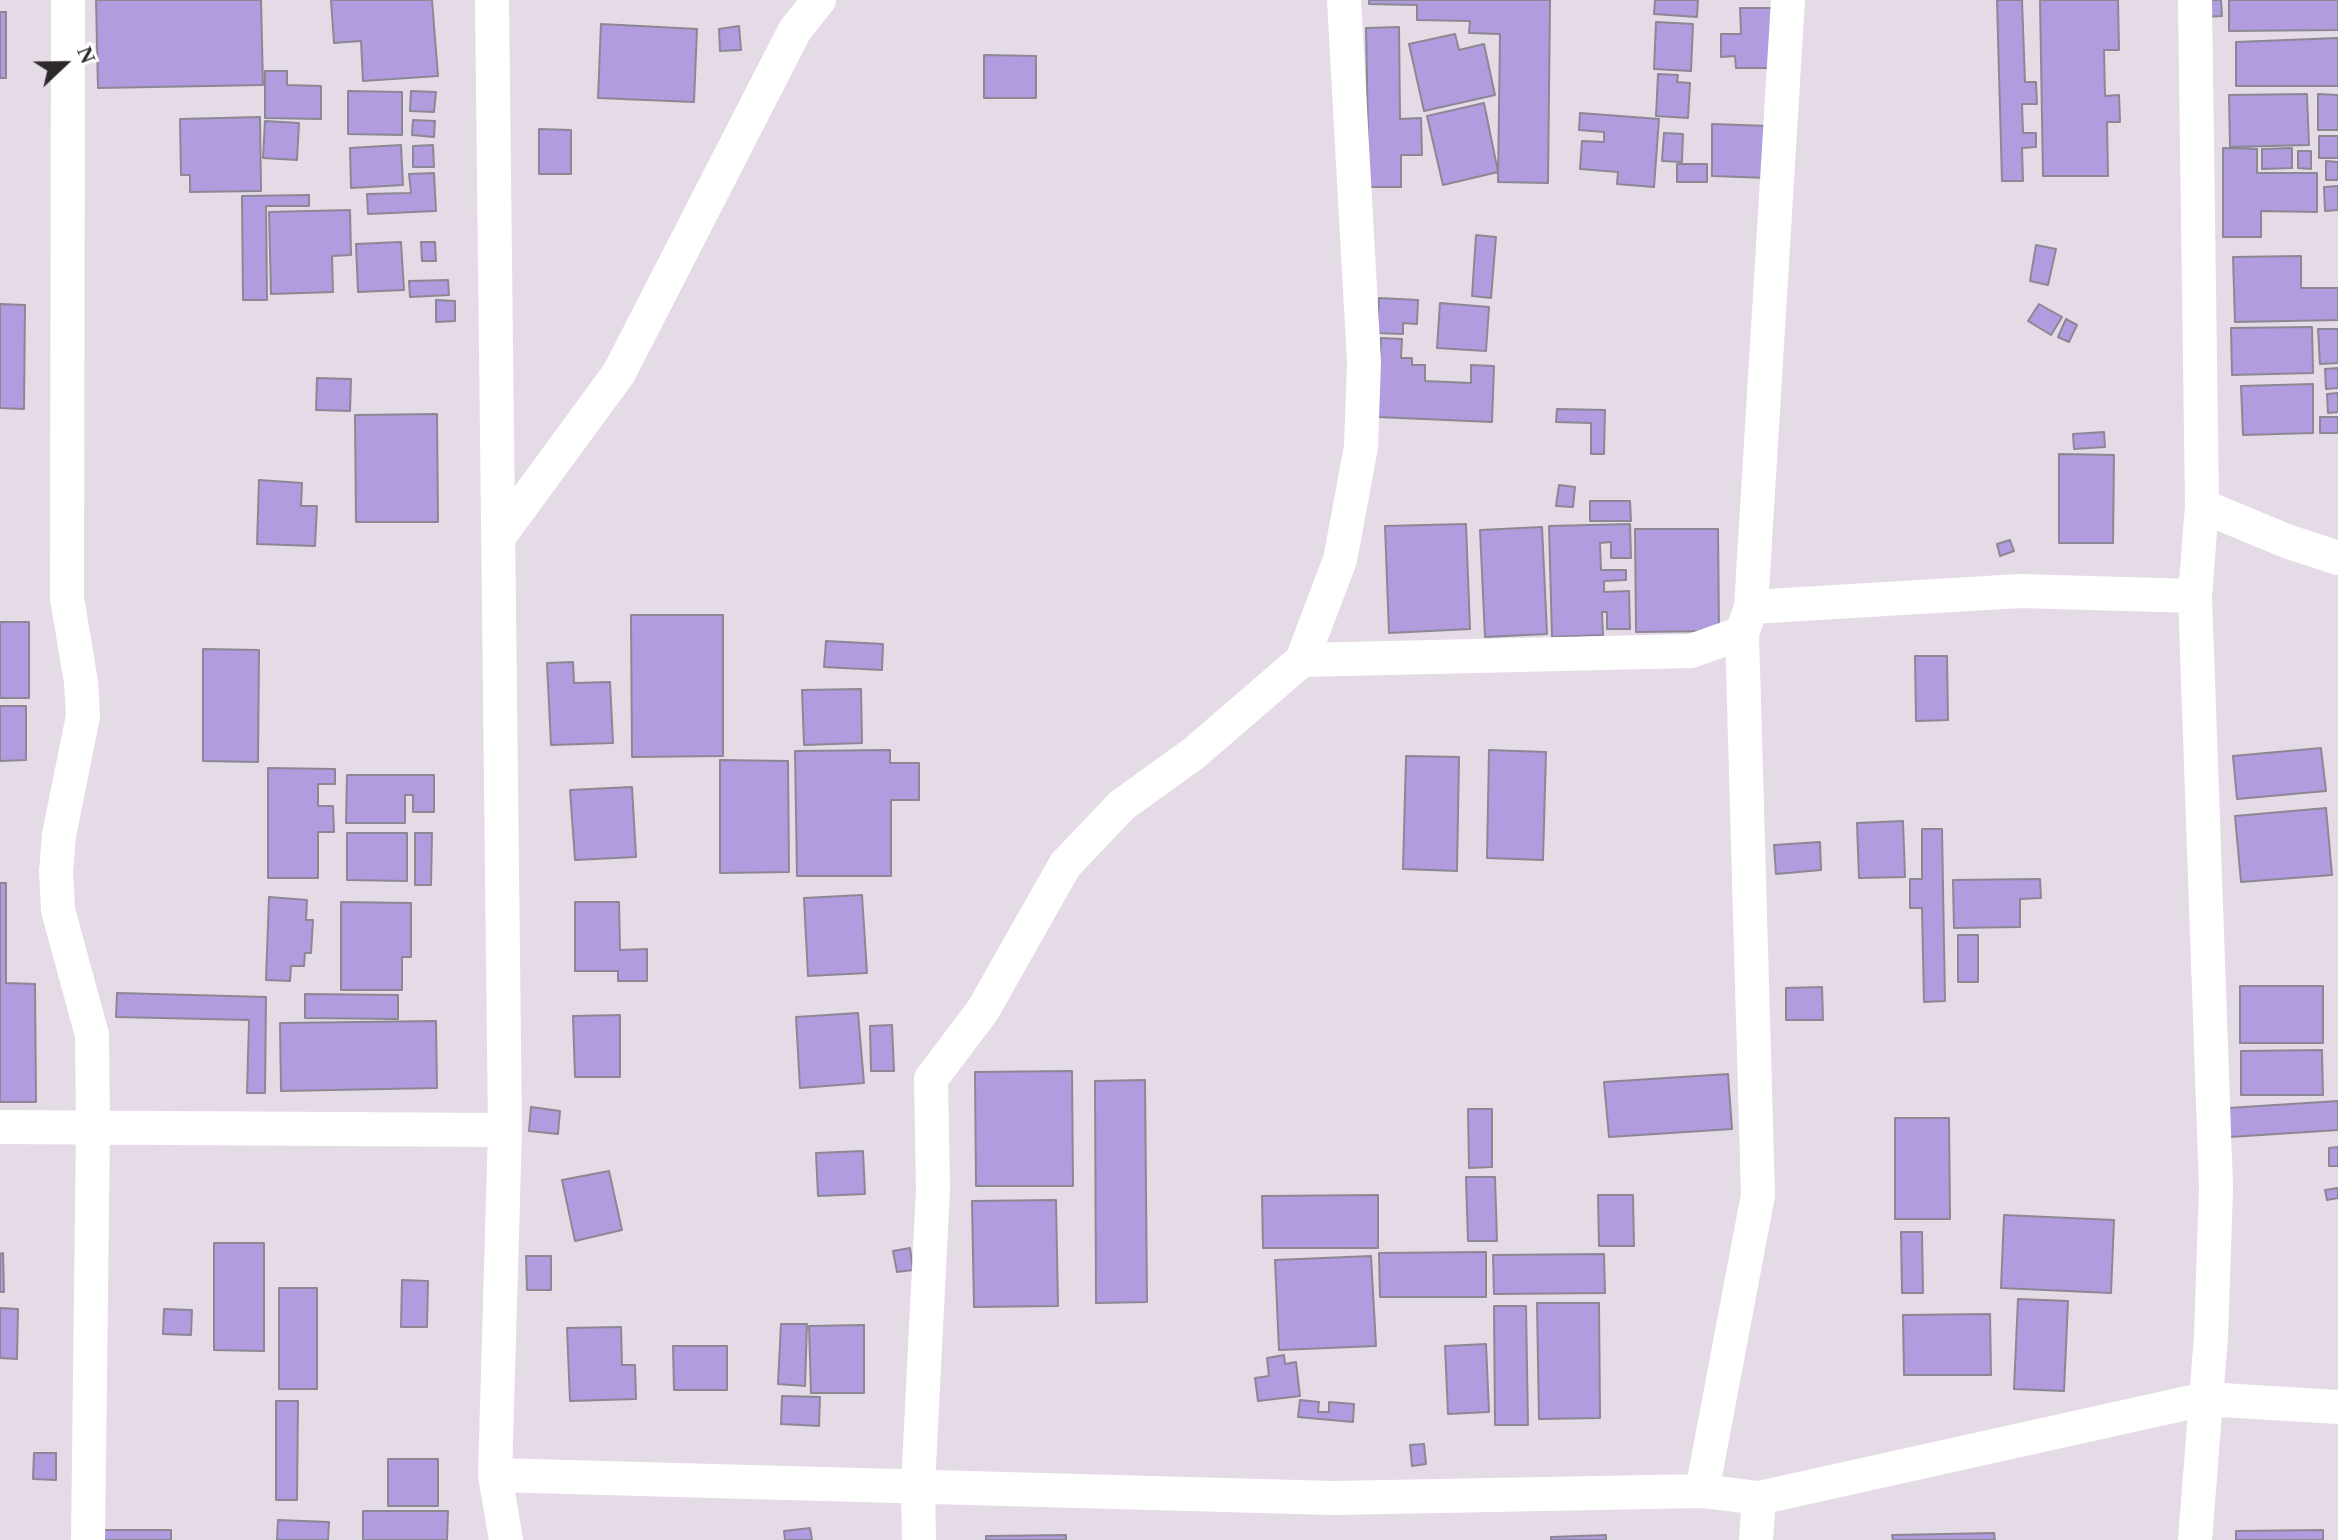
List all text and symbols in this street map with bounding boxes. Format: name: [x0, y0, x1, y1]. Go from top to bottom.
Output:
north arrow: [24, 24, 104, 104]
text: N: [72, 43, 101, 67]

